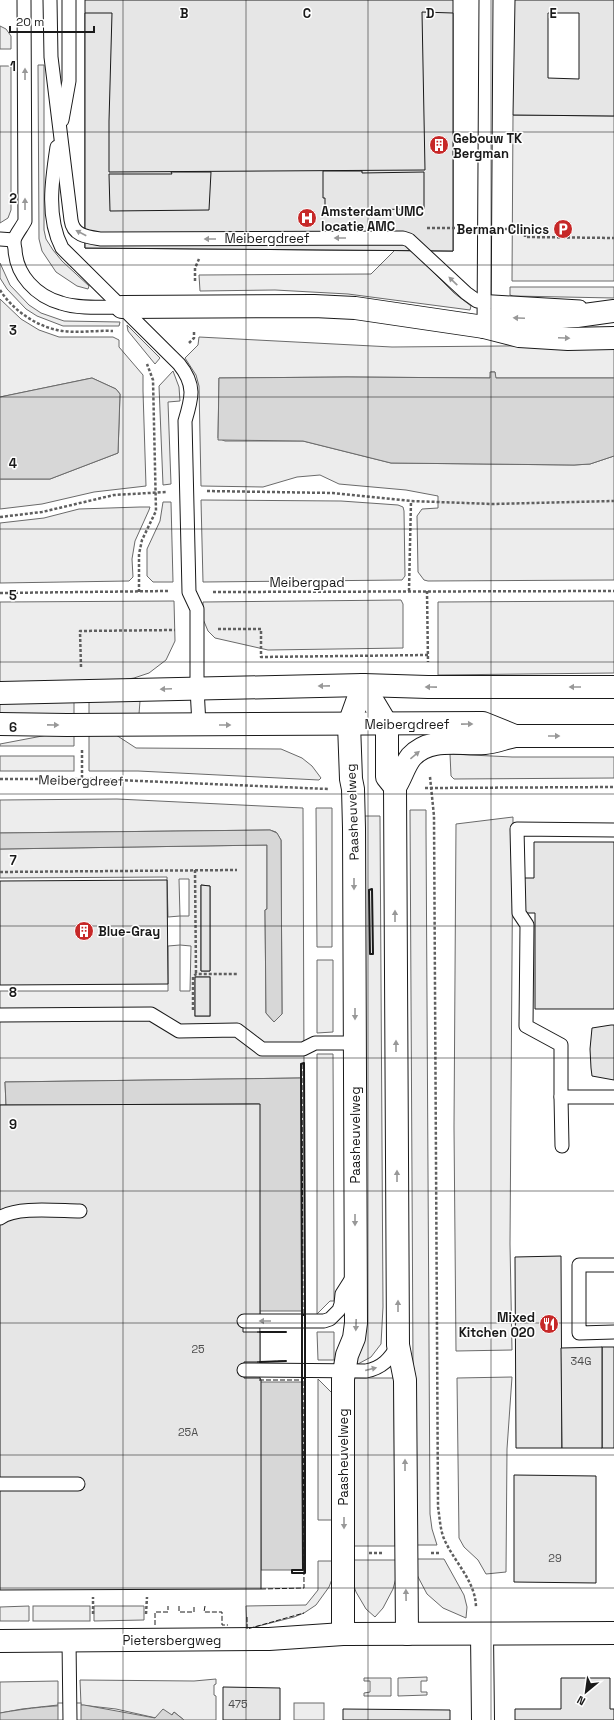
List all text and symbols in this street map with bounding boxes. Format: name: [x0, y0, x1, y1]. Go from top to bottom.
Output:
text: B: [180, 5, 189, 22]
text: C: [303, 5, 311, 22]
text: D: [426, 5, 435, 22]
text: E: [549, 5, 557, 22]
scale bar: [10, 8, 94, 34]
text: 20 m: [16, 14, 44, 30]
text: 1: [10, 58, 16, 75]
one-way arrow: [22, 67, 28, 80]
place label: Gebouw TK Bergman: [453, 130, 523, 162]
building icon: Gebouw TK Bergman: [428, 134, 450, 156]
text: 2: [9, 190, 17, 207]
one-way arrow: [22, 197, 28, 210]
place label: Amsterdam UMC locatie AMC: [321, 203, 424, 235]
hospital icon: Amsterdam UMC locatie AMC: [296, 207, 318, 229]
parking icon: Berman Clinics: [552, 218, 574, 240]
place label: Berman Clinics: [457, 221, 549, 238]
one-way arrow: [75, 230, 87, 237]
street label: Meibergdreef: [224, 230, 310, 247]
one-way arrow: [333, 235, 346, 241]
one-way arrow: [203, 236, 216, 242]
one-way arrow: [448, 276, 458, 286]
one-way arrow: [512, 315, 525, 321]
text: 3: [9, 322, 17, 339]
one-way arrow: [558, 335, 570, 342]
text: 4: [9, 455, 17, 472]
street label: Meibergpad: [269, 574, 345, 591]
text: 5: [9, 587, 17, 604]
one-way arrow: [317, 683, 330, 689]
one-way arrow: [424, 684, 437, 690]
one-way arrow: [568, 684, 581, 690]
one-way arrow: [160, 686, 172, 693]
street label: Meibergdreef: [364, 716, 450, 733]
text: 6: [9, 719, 17, 736]
one-way arrow: [461, 721, 474, 727]
one-way arrow: [47, 722, 60, 728]
one-way arrow: [219, 722, 232, 728]
one-way arrow: [548, 733, 561, 739]
one-way arrow: [410, 750, 420, 759]
street label: Paasheuvelweg: [342, 763, 363, 861]
street label: Meibergdreef: [38, 771, 124, 790]
text: 7: [9, 852, 17, 869]
one-way arrow: [351, 878, 357, 891]
one-way arrow: [392, 909, 398, 922]
building icon: Blue-Gray: [73, 920, 95, 942]
place label: Blue-Gray: [98, 923, 160, 940]
text: 8: [9, 984, 17, 1001]
one-way arrow: [352, 1008, 358, 1021]
one-way arrow: [393, 1039, 399, 1052]
street label: Paasheuvelweg: [347, 1087, 364, 1184]
text: 9: [9, 1116, 17, 1133]
one-way arrow: [394, 1169, 400, 1182]
one-way arrow: [352, 1214, 358, 1227]
one-way arrow: [394, 1300, 401, 1312]
place label: Mixed Kitchen 020: [459, 1309, 535, 1341]
restaurant icon: Mixed Kitchen 020: [538, 1313, 560, 1335]
one-way arrow: [258, 1318, 271, 1324]
one-way arrow: [353, 1319, 359, 1332]
house number: 25: [191, 1342, 205, 1356]
house number: 34G: [571, 1354, 591, 1368]
one-way arrow: [366, 1366, 378, 1372]
street label: Paasheuvelweg: [335, 1409, 352, 1506]
house number: 25A: [178, 1425, 198, 1439]
one-way arrow: [402, 1458, 408, 1471]
one-way arrow: [340, 1517, 347, 1529]
house number: 29: [548, 1551, 562, 1565]
one-way arrow: [403, 1588, 409, 1601]
street label: Pietersbergweg: [123, 1632, 221, 1649]
north arrow: [566, 1672, 606, 1712]
text: N: [575, 1693, 588, 1709]
house number: 475: [228, 1697, 248, 1711]

